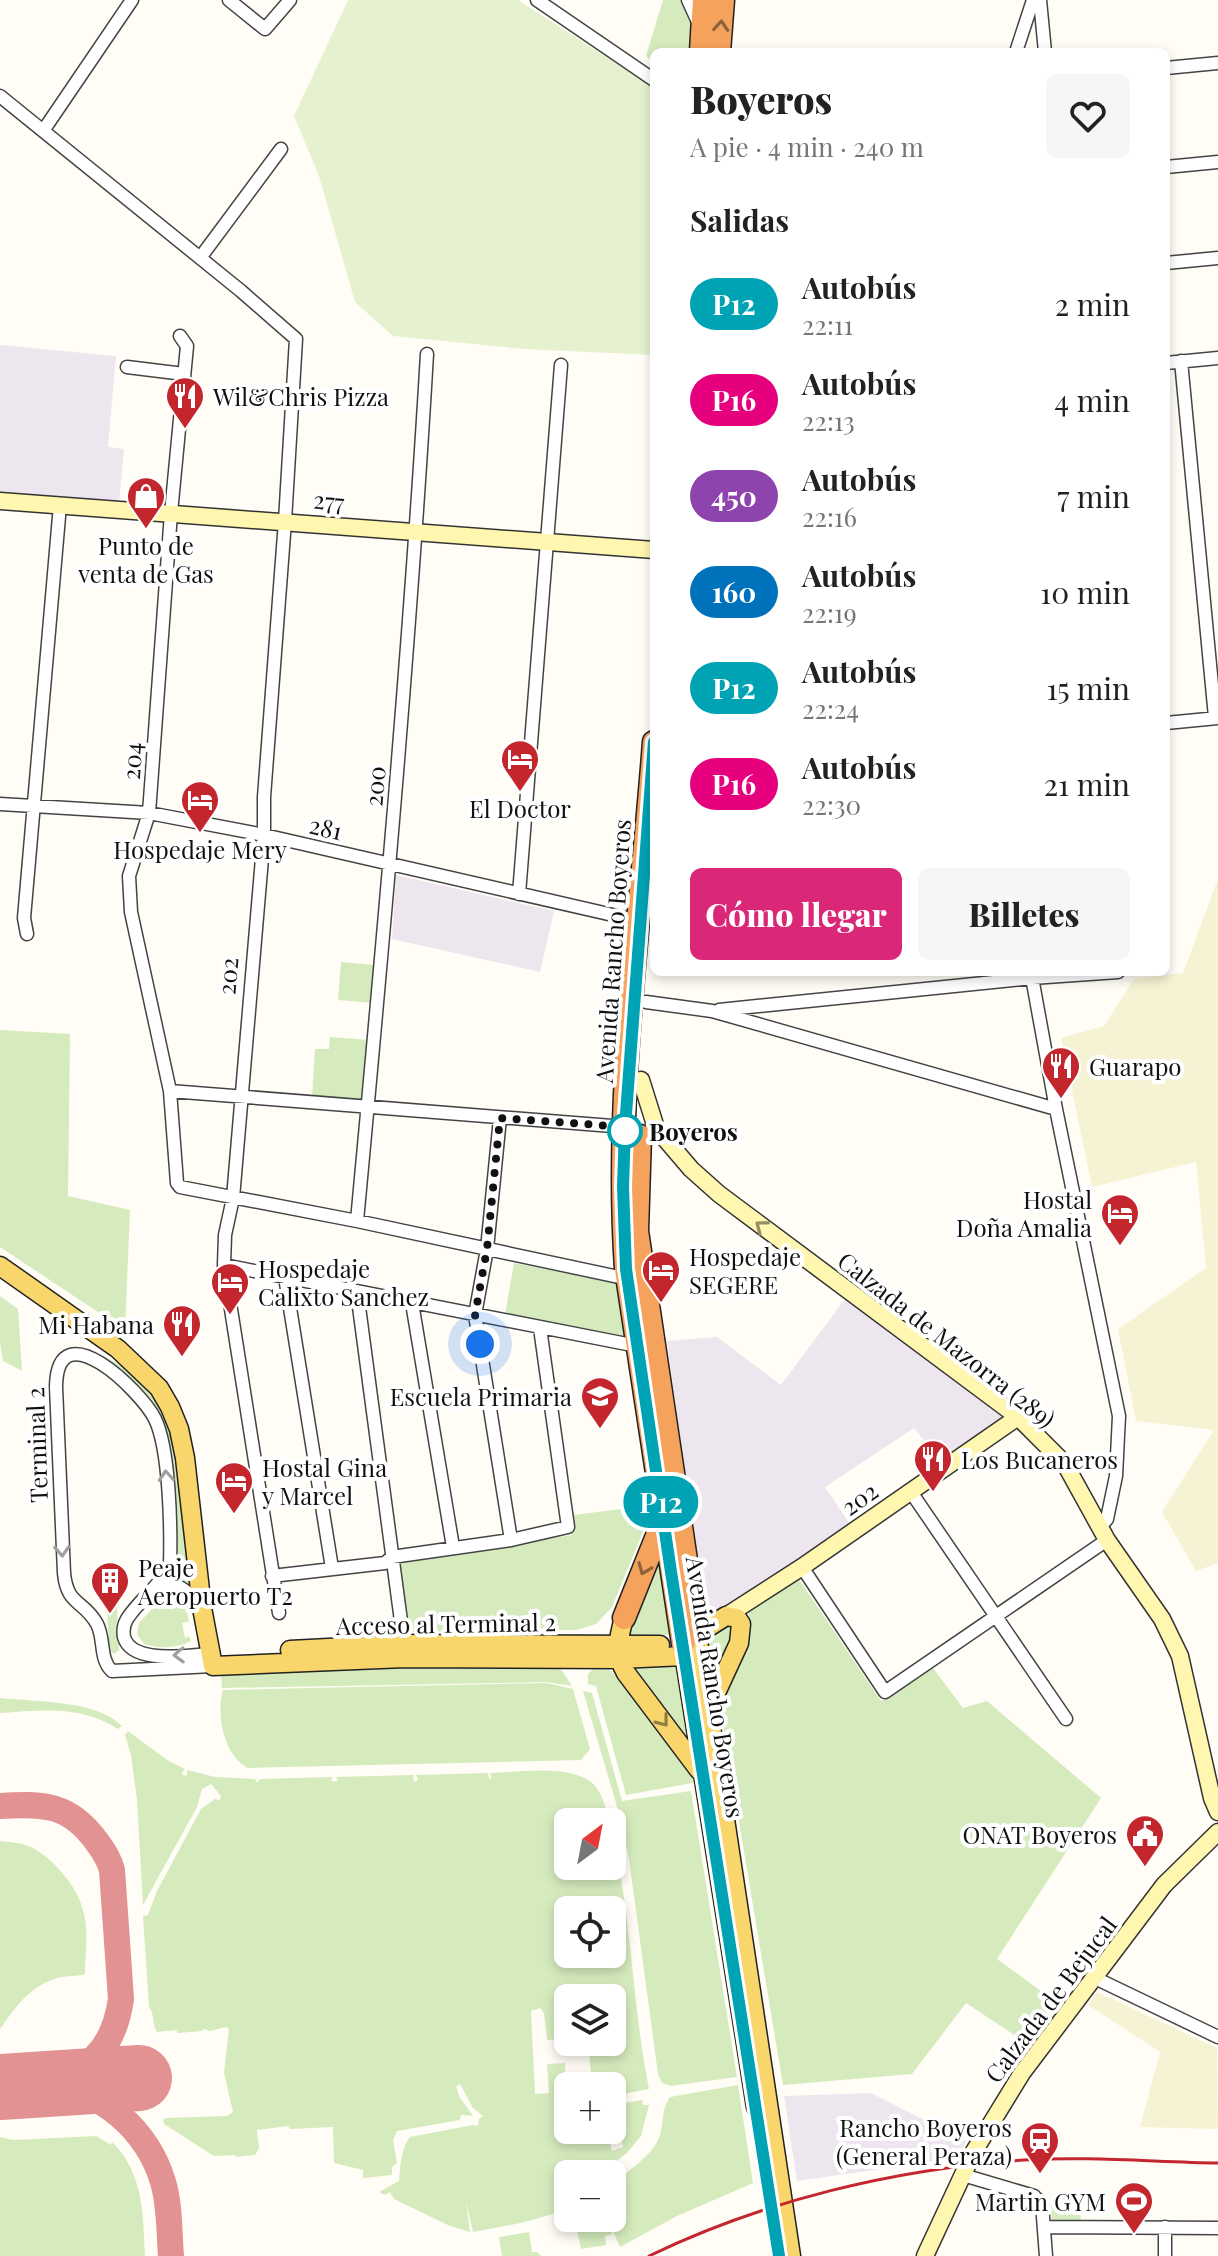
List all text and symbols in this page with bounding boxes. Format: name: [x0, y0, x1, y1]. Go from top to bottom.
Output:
one-way arrow: [712, 19, 729, 32]
text: Boyeros: [690, 73, 832, 124]
button: heart: [1046, 74, 1130, 158]
text: A pie · 4 min · 240 m: [690, 129, 924, 164]
text: Salidas: [690, 200, 789, 240]
text: Autobús: [802, 267, 916, 307]
text: 2 min: [1055, 284, 1130, 324]
text: P12: [712, 285, 756, 322]
text: 22:11: [802, 307, 853, 342]
text: Autobús: [802, 363, 916, 403]
restaurant icon: Wil&Chris Pizza: [164, 375, 206, 430]
place label: Wil&Chris Pizza: [212, 380, 389, 412]
text: 4 min: [1054, 380, 1130, 420]
text: P16: [712, 381, 756, 418]
text: 22:13: [802, 403, 855, 438]
text: Autobús: [802, 459, 916, 499]
shop icon: Punto de venta de Gas: [125, 475, 167, 530]
text: 7 min: [1057, 476, 1130, 516]
text: 450: [711, 477, 757, 514]
street label: 277: [312, 483, 346, 517]
text: 22:16: [802, 499, 857, 534]
place label: Punto de venta de Gas: [77, 529, 214, 589]
text: Autobús: [802, 555, 916, 595]
text: 10 min: [1040, 572, 1130, 612]
text: 160: [712, 573, 756, 610]
text: 22:19: [802, 595, 857, 630]
text: Autobús: [802, 651, 916, 691]
text: 15 min: [1046, 668, 1130, 708]
text: P12: [712, 669, 756, 706]
text: 22:24: [802, 691, 859, 726]
hotel icon: El Doctor: [499, 738, 541, 793]
street label: 204: [114, 741, 148, 781]
text: Autobús: [802, 747, 916, 787]
text: 21 min: [1044, 764, 1130, 804]
street label: 200: [356, 765, 392, 807]
text: P16: [712, 765, 756, 802]
hotel icon: Hospedaje Mery: [179, 779, 221, 834]
text: 22:30: [802, 787, 861, 822]
place label: El Doctor: [469, 792, 571, 824]
street label: 281: [306, 808, 346, 846]
street label: Avenida Rancho Boyeros: [587, 818, 637, 1085]
place label: Hospedaje Mery: [113, 833, 287, 865]
button: Cómo llegar: [690, 868, 902, 960]
button: Billetes: [918, 868, 1130, 960]
street label: 202: [209, 956, 245, 996]
restaurant icon: Guarapo: [1040, 1045, 1082, 1100]
place label: Guarapo: [1089, 1050, 1182, 1082]
marker: Boyeros: [608, 1114, 642, 1148]
place label: Boyeros: [649, 1115, 738, 1147]
place label: Hostal Doña Amalia: [956, 1183, 1092, 1243]
hotel icon: Hostal Doña Amalia: [1099, 1192, 1141, 1247]
one-way arrow: [755, 1221, 770, 1236]
place label: Hospedaje SEGERE: [689, 1240, 801, 1300]
street label: Calzada de Mazorra (289): [832, 1244, 1062, 1434]
hotel icon: Hospedaje SEGERE: [640, 1249, 682, 1304]
place label: Hospedaje Calixto Sanchez: [258, 1252, 429, 1312]
hotel icon: Hospedaje Calixto Sanchez: [209, 1261, 251, 1316]
restaurant icon: Mi Habana: [161, 1303, 203, 1358]
place label: Mi Habana: [38, 1308, 154, 1340]
your location: [460, 1324, 500, 1364]
school or university icon: Escuela Primaria: [579, 1375, 621, 1430]
place label: Escuela Primaria: [390, 1380, 572, 1412]
street label: Terminal 2: [18, 1387, 54, 1503]
restaurant icon: Los Bucaneros: [912, 1438, 954, 1493]
place label: Los Bucaneros: [961, 1443, 1118, 1475]
place label: Hostal Gina y Marcel: [261, 1451, 387, 1511]
hotel icon: Hostal Gina y Marcel: [213, 1460, 255, 1515]
one-way arrow: [158, 1469, 175, 1482]
street label: 202: [835, 1474, 883, 1522]
line badge: P12: [615, 1476, 707, 1528]
text: P12: [639, 1483, 683, 1520]
one-way arrow: [54, 1545, 71, 1558]
place label: Peaje Aeropuerto T2: [137, 1551, 293, 1611]
street label: Avenida Rancho Boyeros: [679, 1553, 752, 1820]
building icon: Peaje Aeropuerto T2: [89, 1560, 131, 1615]
one-way arrow: [637, 1561, 653, 1575]
street label: Acceso al Terminal 2: [335, 1605, 556, 1641]
one-way arrow: [172, 1646, 185, 1664]
one-way arrow: [654, 1712, 668, 1727]
north arrow: [554, 1808, 626, 1880]
map controls: [554, 1808, 626, 2232]
public building icon: ONAT Boyeros: [1124, 1813, 1166, 1868]
place label: ONAT Boyeros: [962, 1818, 1117, 1850]
button: locate: [554, 1896, 626, 1968]
street label: Calzada de Bejucal: [977, 1909, 1123, 2089]
button: layers: [554, 1984, 626, 2056]
button: +: [554, 2072, 626, 2144]
place label: Rancho Boyeros (General Peraza): [836, 2111, 1012, 2171]
station icon: Rancho Boyeros (General Peraza): [1019, 2120, 1061, 2175]
button: −: [554, 2160, 626, 2232]
sports icon: Martin GYM: [1113, 2180, 1155, 2235]
place label: Martin GYM: [975, 2185, 1106, 2217]

